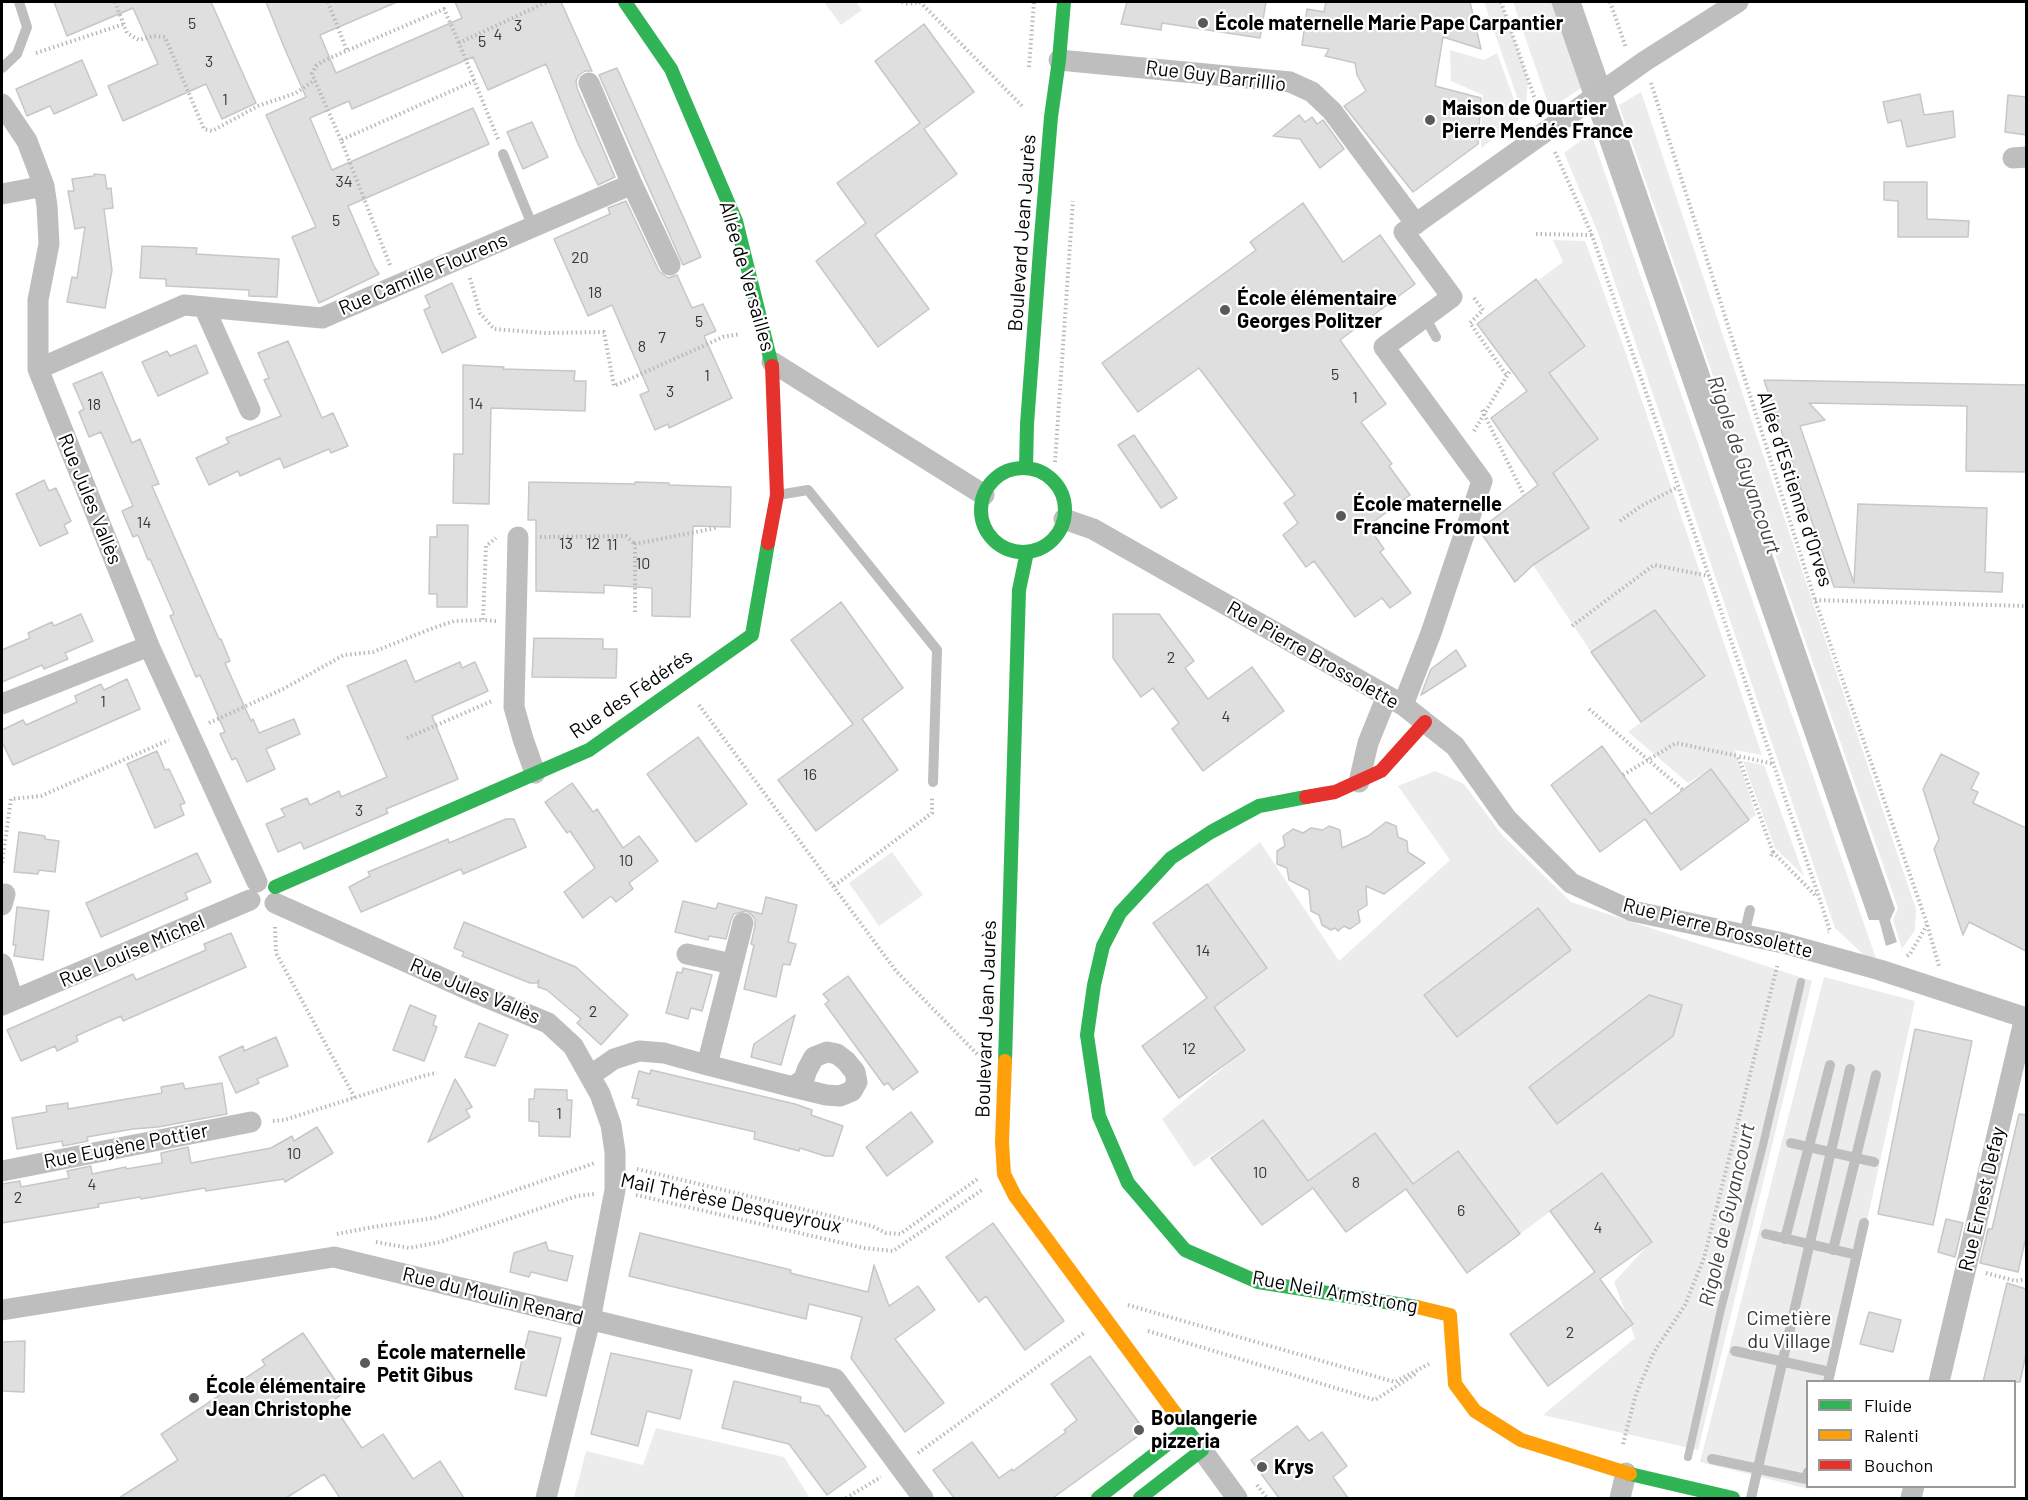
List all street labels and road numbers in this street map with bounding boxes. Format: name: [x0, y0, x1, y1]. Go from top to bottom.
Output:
street label: Rue Guy Barrillio: [1144, 55, 1288, 97]
street label: Boulevard Jean Jaurès: [1003, 134, 1041, 332]
street label: Allée de Versailles: [714, 198, 780, 354]
street label: Rue Camille Flourens: [335, 228, 511, 320]
street label: Allée d'Estienne d'Orves: [1752, 388, 1838, 590]
street label: Rue Jules Vallès: [53, 430, 127, 568]
street label: Rue Pierre Brossolette: [1223, 596, 1403, 714]
street label: Rue des Fédérés: [565, 644, 697, 744]
street label: Rue Pierre Brossolette: [1621, 893, 1815, 963]
street label: Rue Louise Michel: [56, 910, 208, 992]
street label: Boulevard Jean Jaurès: [971, 920, 1001, 1118]
street label: Rue Jules Vallès: [406, 953, 544, 1029]
street label: Rue Eugène Pottier: [42, 1118, 210, 1174]
street label: Rue Ernest Defay: [1954, 1124, 2010, 1274]
street label: Mail Thérèse Desqueyroux: [618, 1168, 844, 1238]
street label: Rue du Moulin Renard: [400, 1262, 586, 1330]
street label: Rue Neil Armstrong: [1250, 1266, 1420, 1318]

